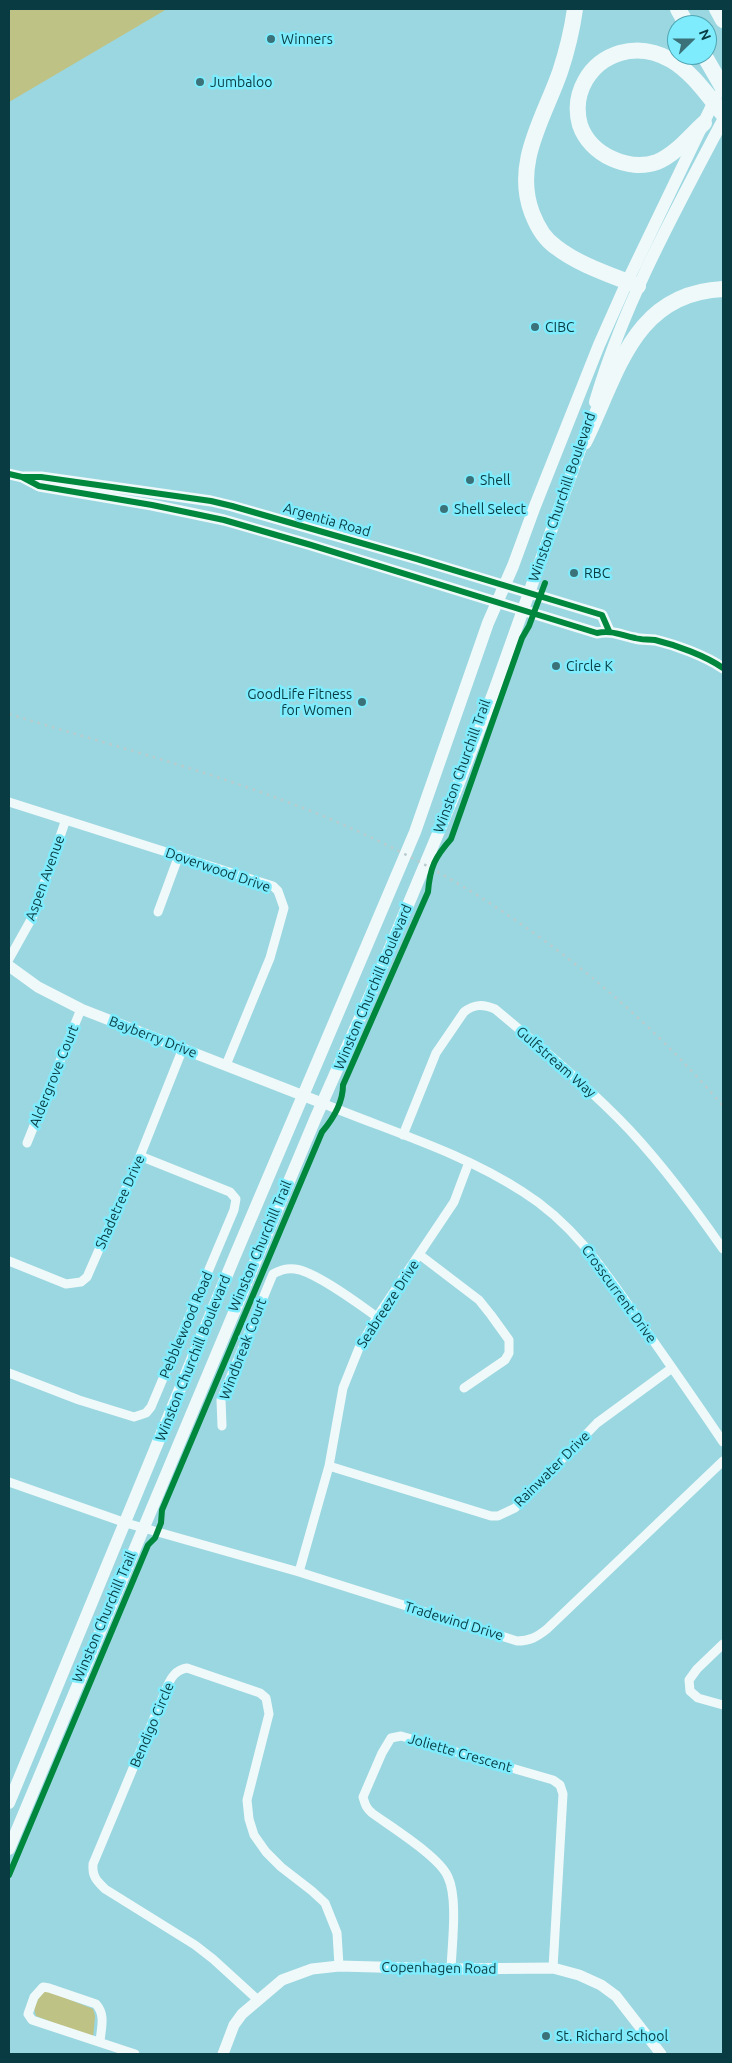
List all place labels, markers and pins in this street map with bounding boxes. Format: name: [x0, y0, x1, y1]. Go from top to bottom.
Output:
place label: Winners: [281, 31, 333, 47]
marker: Winners: [265, 33, 277, 45]
place label: Jumbaloo: [210, 74, 272, 90]
marker: Jumbaloo: [194, 76, 206, 88]
place label: CIBC: [545, 319, 575, 335]
marker: CIBC: [529, 321, 541, 333]
place label: Shell: [480, 472, 510, 488]
marker: Shell: [464, 474, 476, 486]
place label: Shell Select: [454, 501, 526, 517]
marker: Shell Select: [438, 503, 450, 515]
place label: RBC: [584, 565, 610, 581]
marker: RBC: [568, 567, 580, 579]
place label: Circle K: [566, 658, 613, 674]
marker: Circle K: [550, 660, 562, 672]
place label: GoodLife Fitness for Women: [247, 686, 352, 719]
marker: GoodLife Fitness for Women: [356, 696, 368, 708]
place label: St. Richard School: [556, 2028, 668, 2044]
marker: St. Richard School: [540, 2030, 552, 2042]

